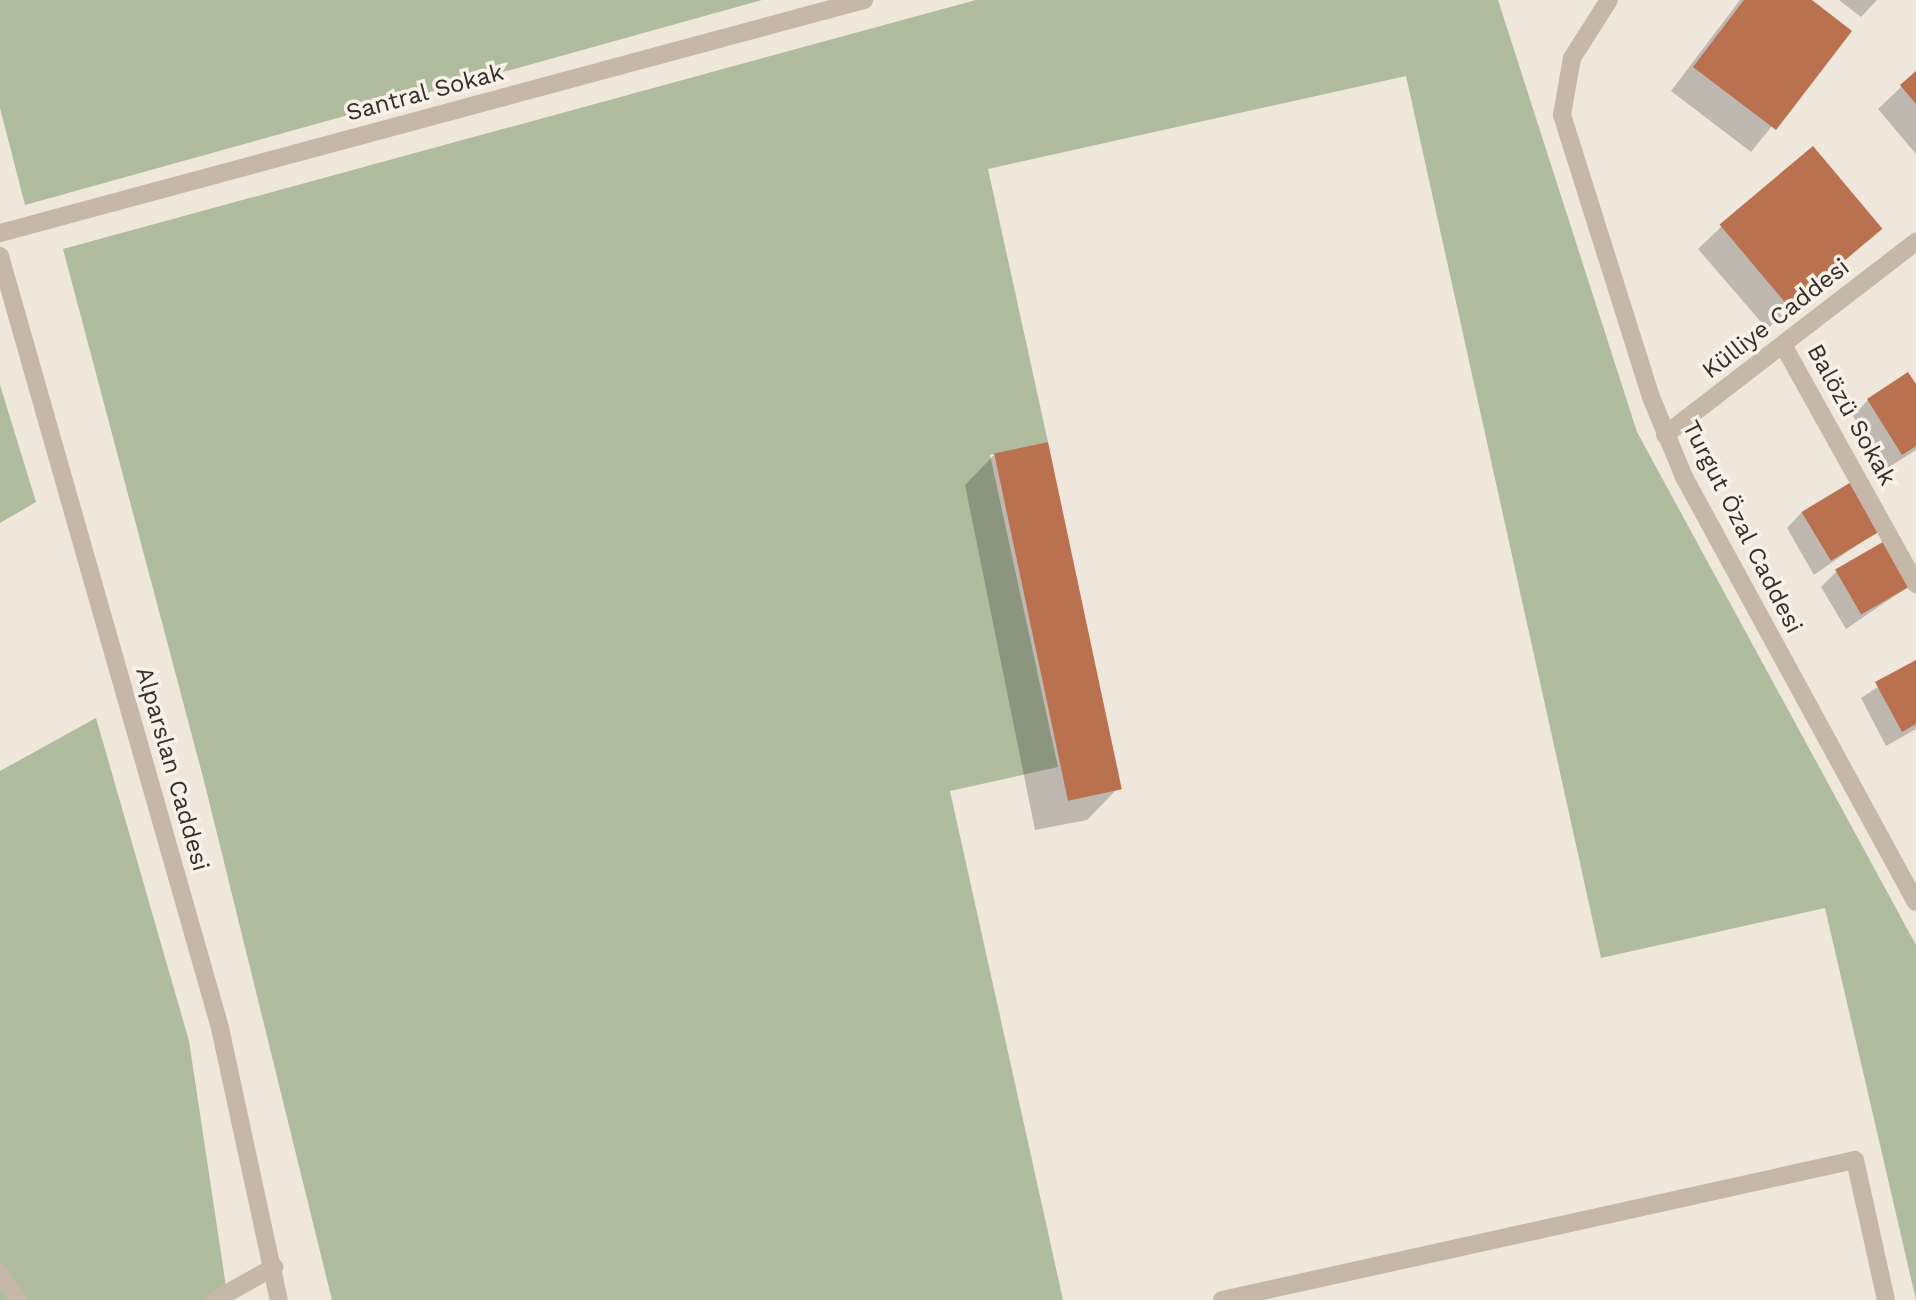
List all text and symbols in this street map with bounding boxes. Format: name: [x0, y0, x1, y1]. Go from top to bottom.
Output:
street label: Santral Sokak: [343, 58, 507, 128]
street label: Külliye Caddesi: [1697, 253, 1855, 385]
street label: Balözü Sokak: [1800, 339, 1902, 491]
street label: Turgut Özal Caddesi: [1676, 416, 1808, 638]
street label: Alparslan Caddesi: [129, 664, 215, 874]

